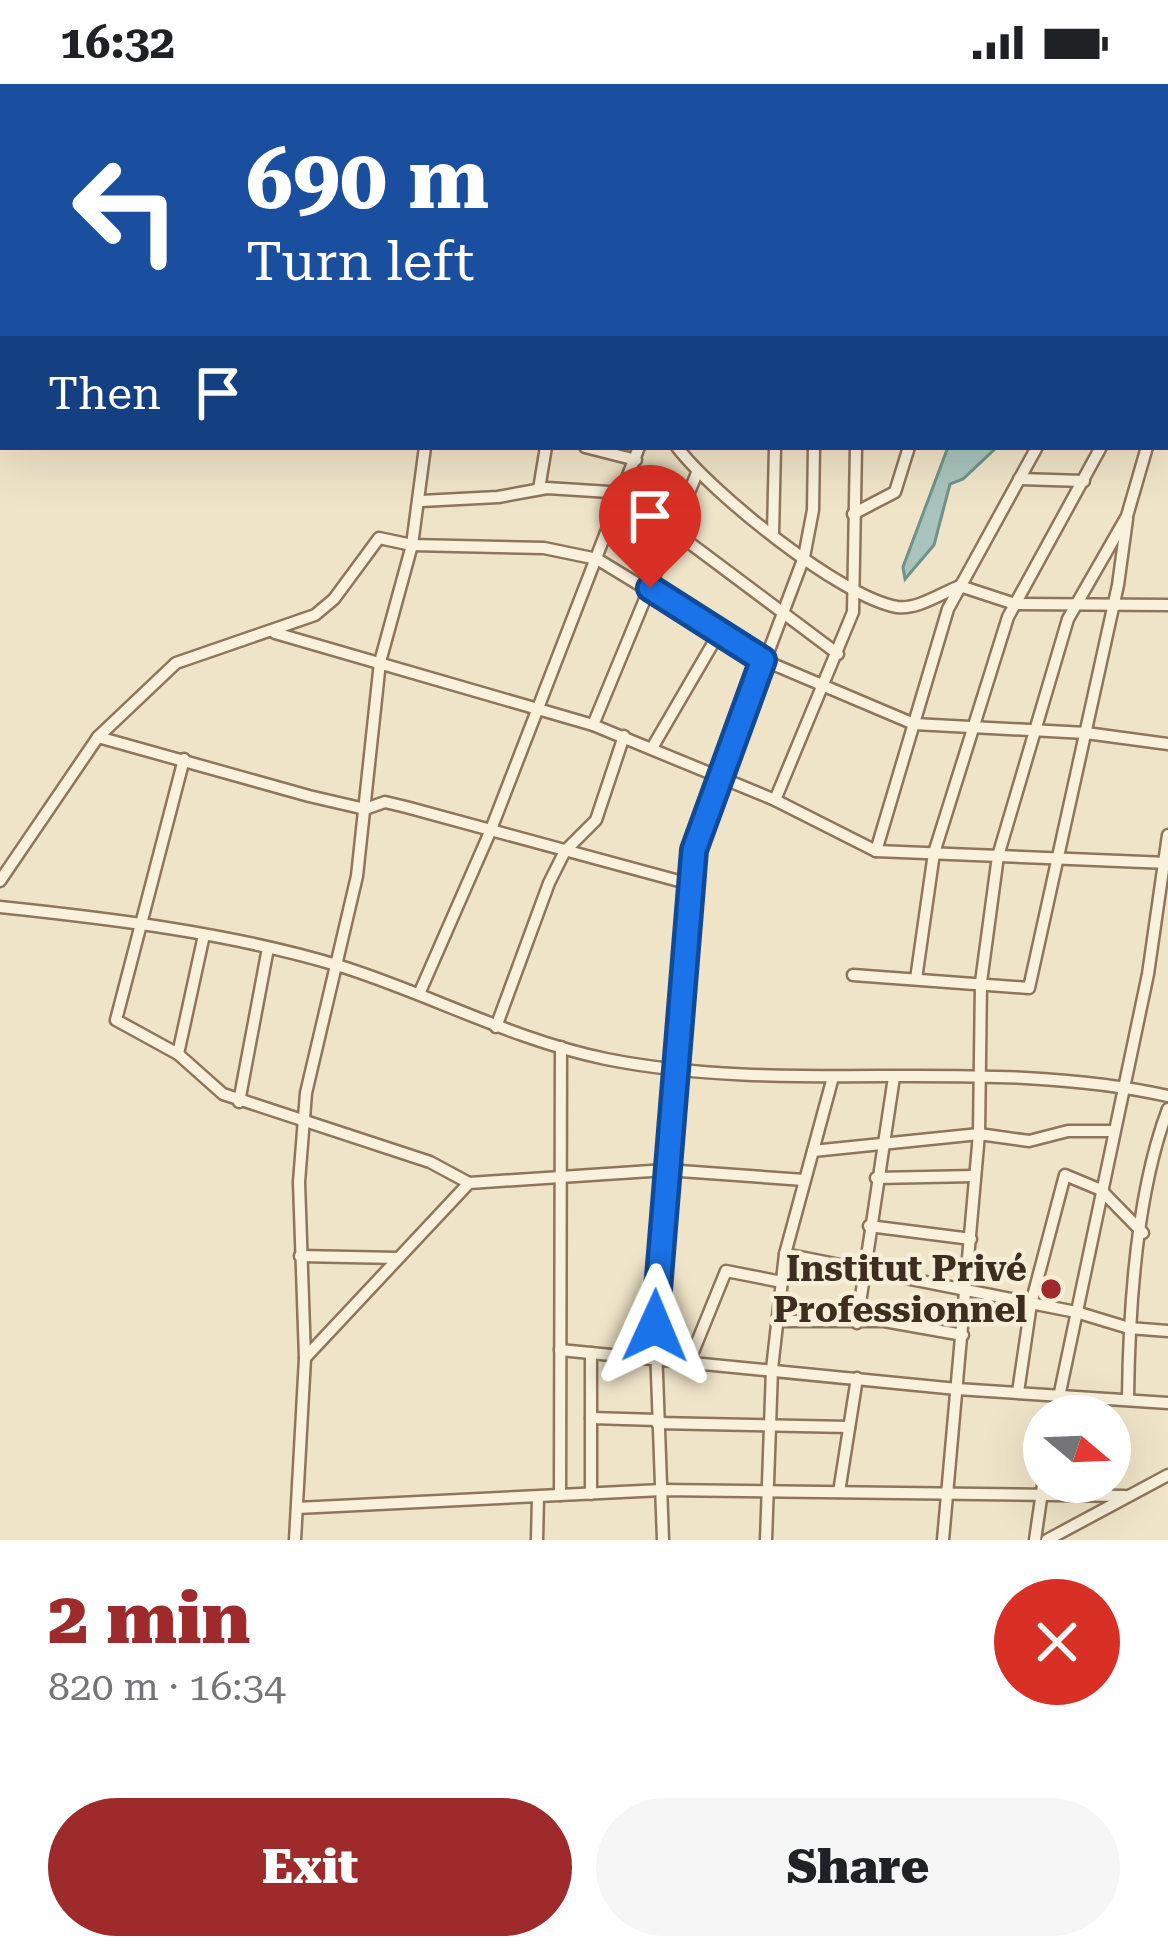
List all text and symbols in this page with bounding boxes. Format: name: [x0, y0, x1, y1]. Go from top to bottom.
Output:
text: 16:32: [60, 16, 175, 69]
text: 690 m: [246, 130, 489, 228]
icon: left: [48, 132, 204, 288]
text: Turn left: [246, 230, 474, 293]
icon: arrive: [185, 360, 251, 426]
text: Then: [48, 367, 161, 420]
pin: [599, 465, 701, 588]
icon: arrive: [617, 483, 683, 549]
place label: Institut Privé Professionnel: [773, 1248, 1027, 1331]
position arrow: [592, 1263, 718, 1389]
marker: Institut Privé Professionnel: [1038, 1276, 1064, 1302]
north arrow: [1023, 1395, 1131, 1503]
map controls: [1023, 1395, 1131, 1503]
text: 2 min: [48, 1576, 250, 1661]
button: close: [994, 1579, 1120, 1705]
text: 820 m · 16:34: [48, 1664, 286, 1710]
button: Exit: [48, 1798, 572, 1936]
button: Share: [596, 1798, 1120, 1936]

